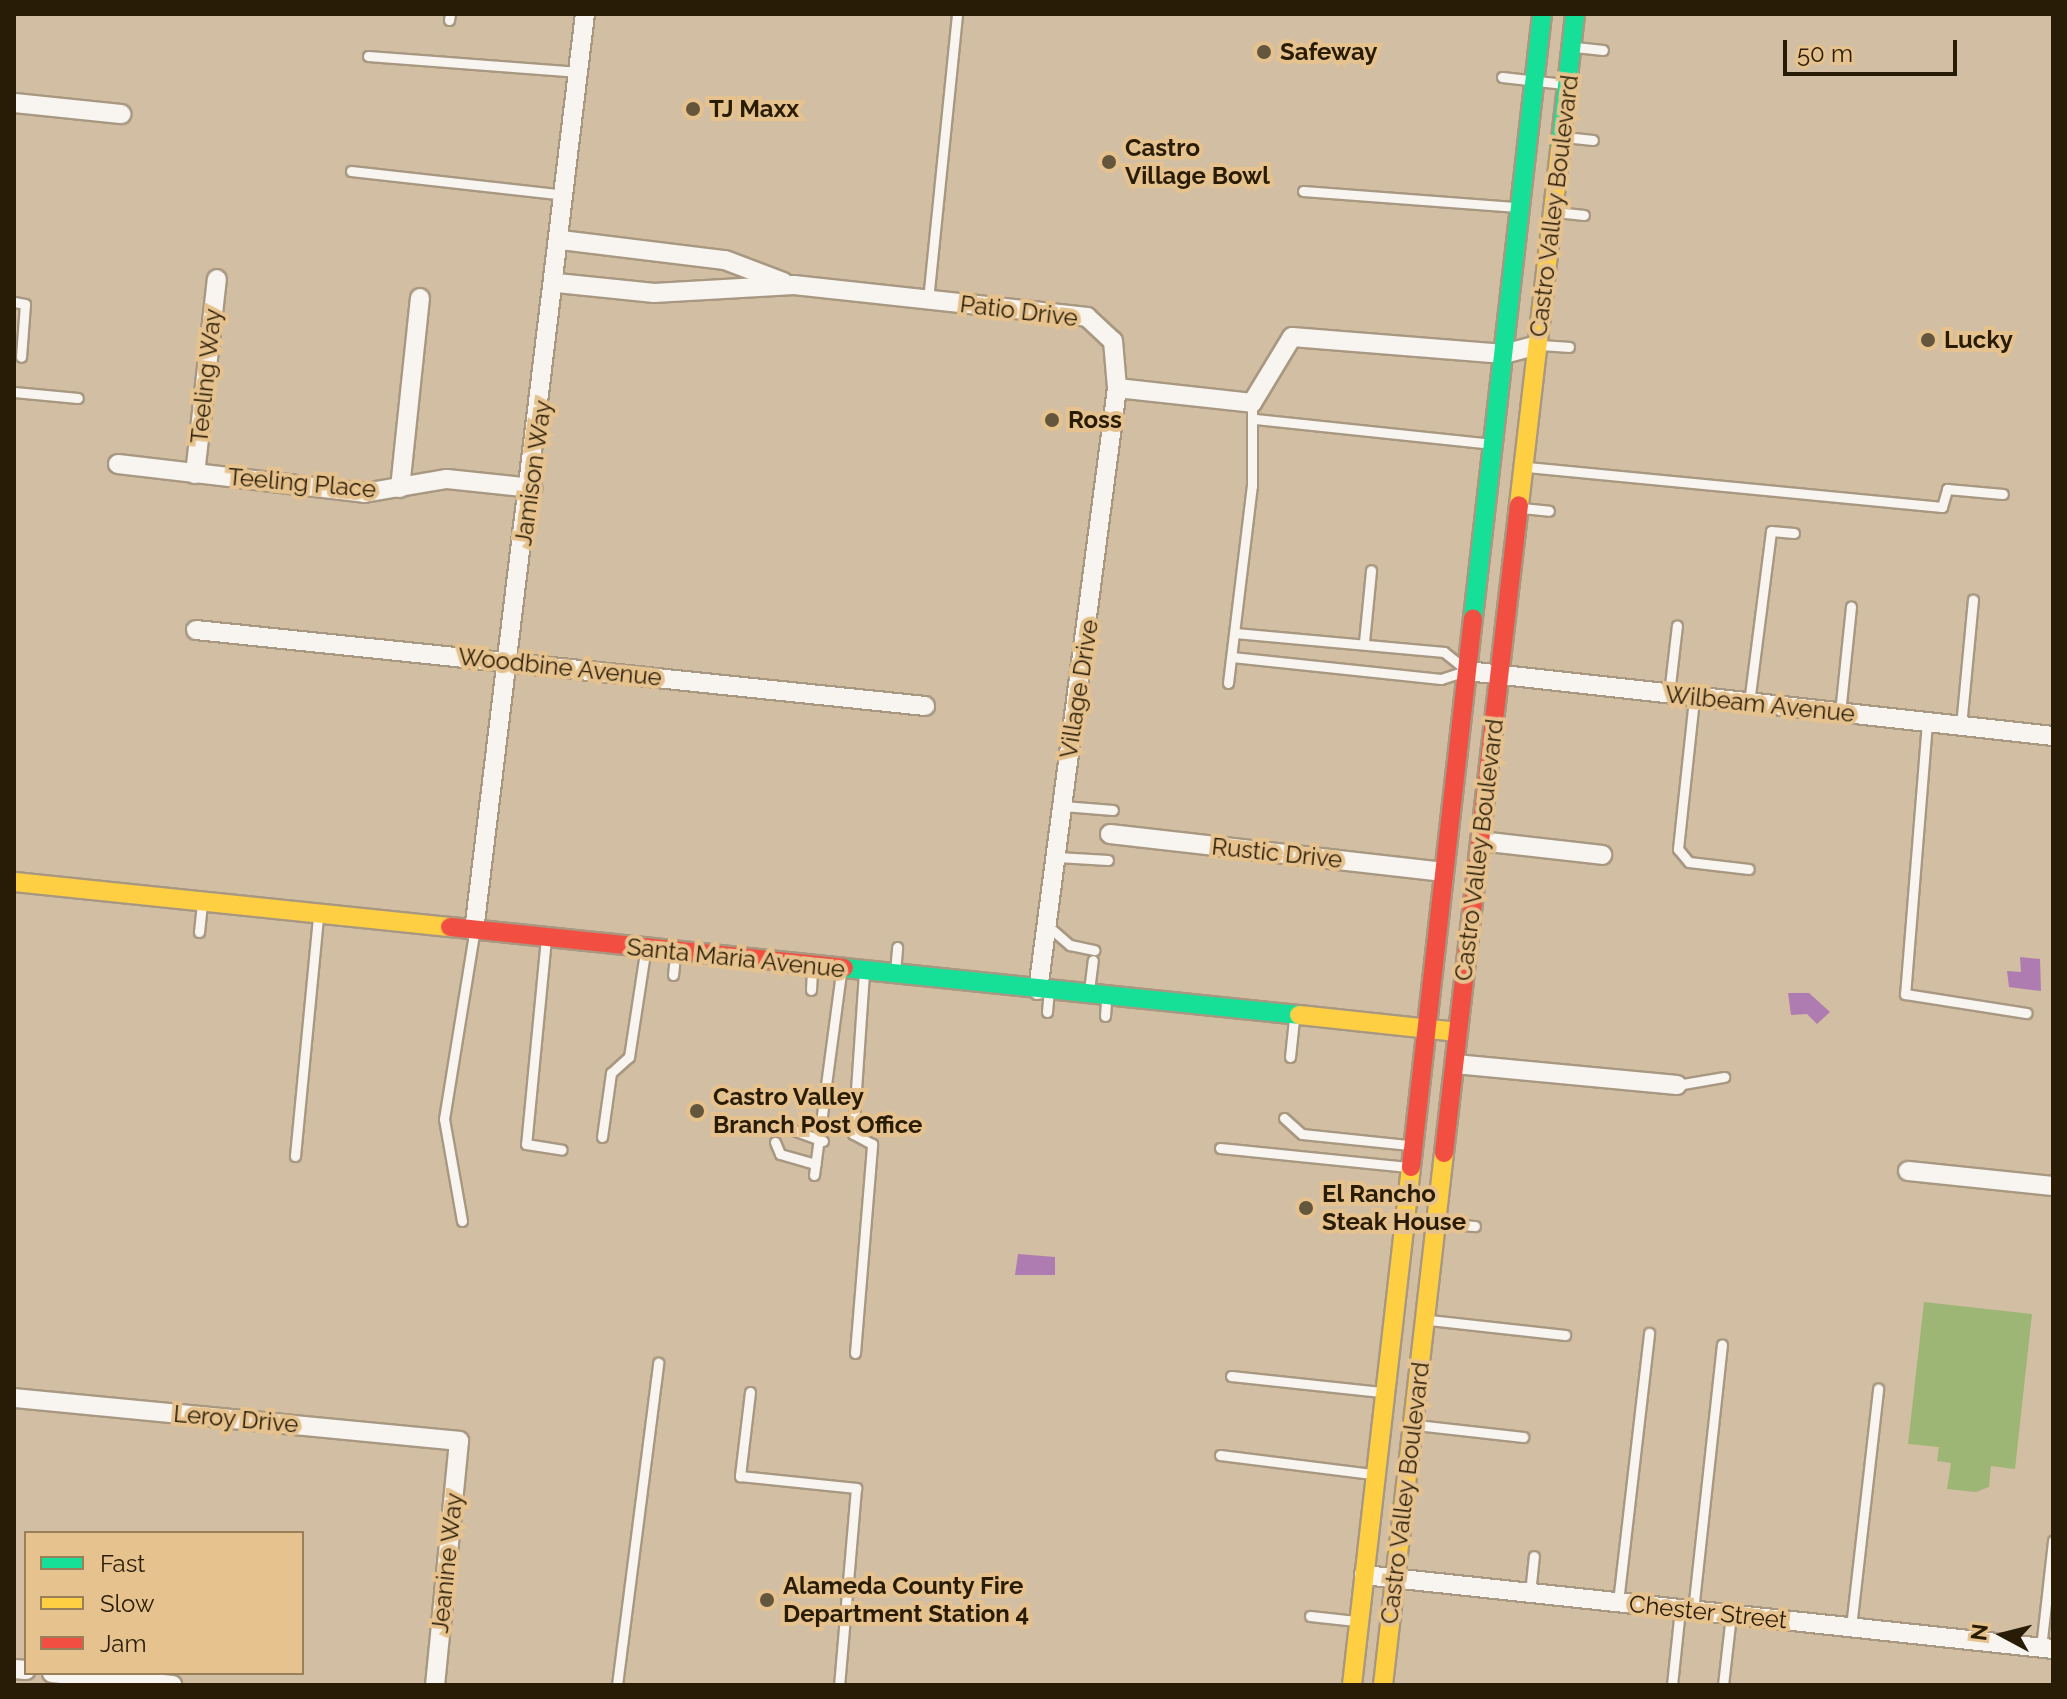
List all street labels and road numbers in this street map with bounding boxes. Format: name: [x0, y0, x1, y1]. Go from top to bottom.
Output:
street label: Castro Valley Boulevard: [1524, 73, 1584, 339]
street label: Patio Drive: [958, 289, 1080, 333]
street label: Teeling Way: [185, 307, 227, 445]
street label: Jamison Way: [508, 398, 558, 548]
street label: Teeling Place: [227, 462, 377, 504]
street label: Village Drive: [1054, 618, 1104, 760]
street label: Woodbine Avenue: [456, 642, 664, 692]
street label: Wilbeam Avenue: [1663, 680, 1857, 728]
street label: Castro Valley Boulevard: [1449, 717, 1509, 983]
street label: Rustic Drive: [1210, 832, 1344, 874]
street label: Santa Maria Avenue: [625, 932, 847, 984]
street label: Castro Valley Boulevard: [1375, 1360, 1435, 1626]
street label: Leroy Drive: [172, 1399, 300, 1439]
street label: Jeanine Way: [425, 1491, 469, 1635]
street label: Chester Street: [1627, 1589, 1789, 1635]

